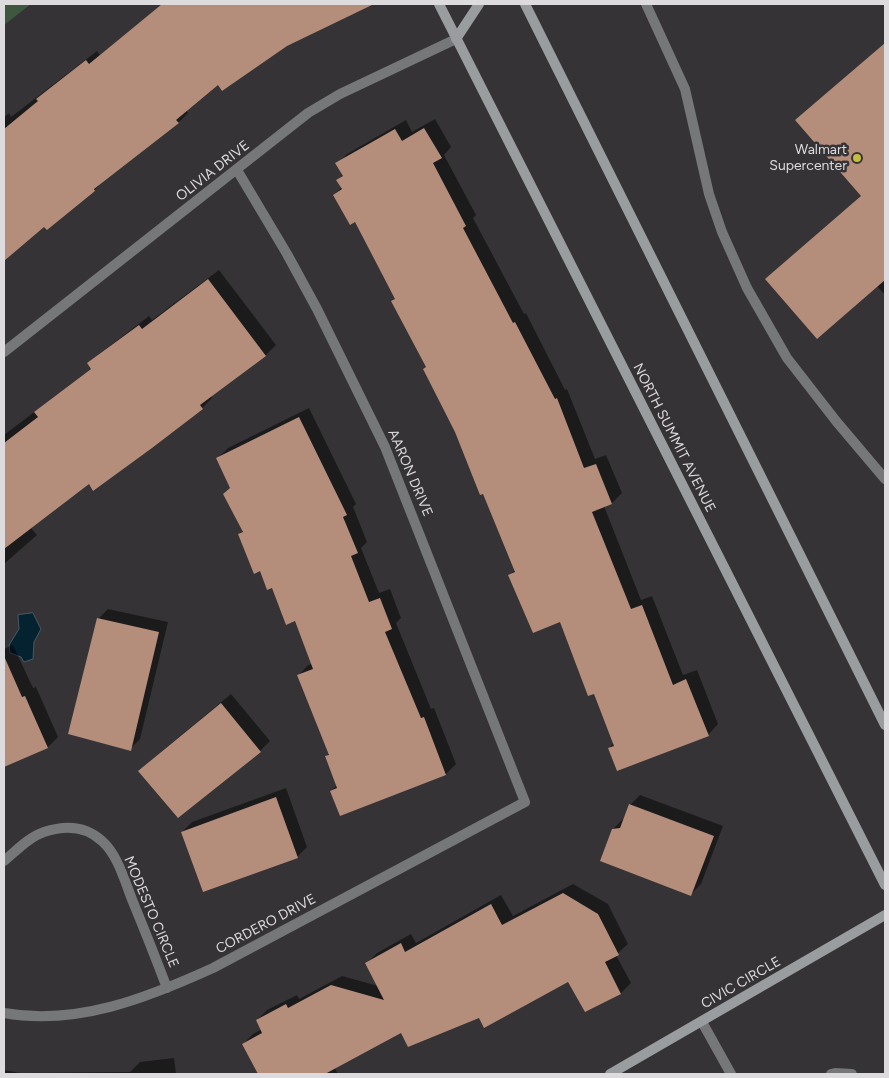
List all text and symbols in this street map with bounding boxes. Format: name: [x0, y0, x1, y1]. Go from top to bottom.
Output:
street label: OLIVIA DRIVE: [173, 137, 253, 205]
place label: Walmart Supercenter: [769, 142, 847, 174]
marker: Walmart Supercenter: [851, 152, 863, 164]
street label: NORTH SUMMIT AVENUE: [629, 361, 719, 515]
street label: AARON DRIVE: [384, 427, 436, 519]
street label: MODESTO CIRCLE: [120, 854, 182, 970]
street label: CORDERO DRIVE: [213, 891, 319, 957]
street label: CIVIC CIRCLE: [698, 953, 784, 1013]

